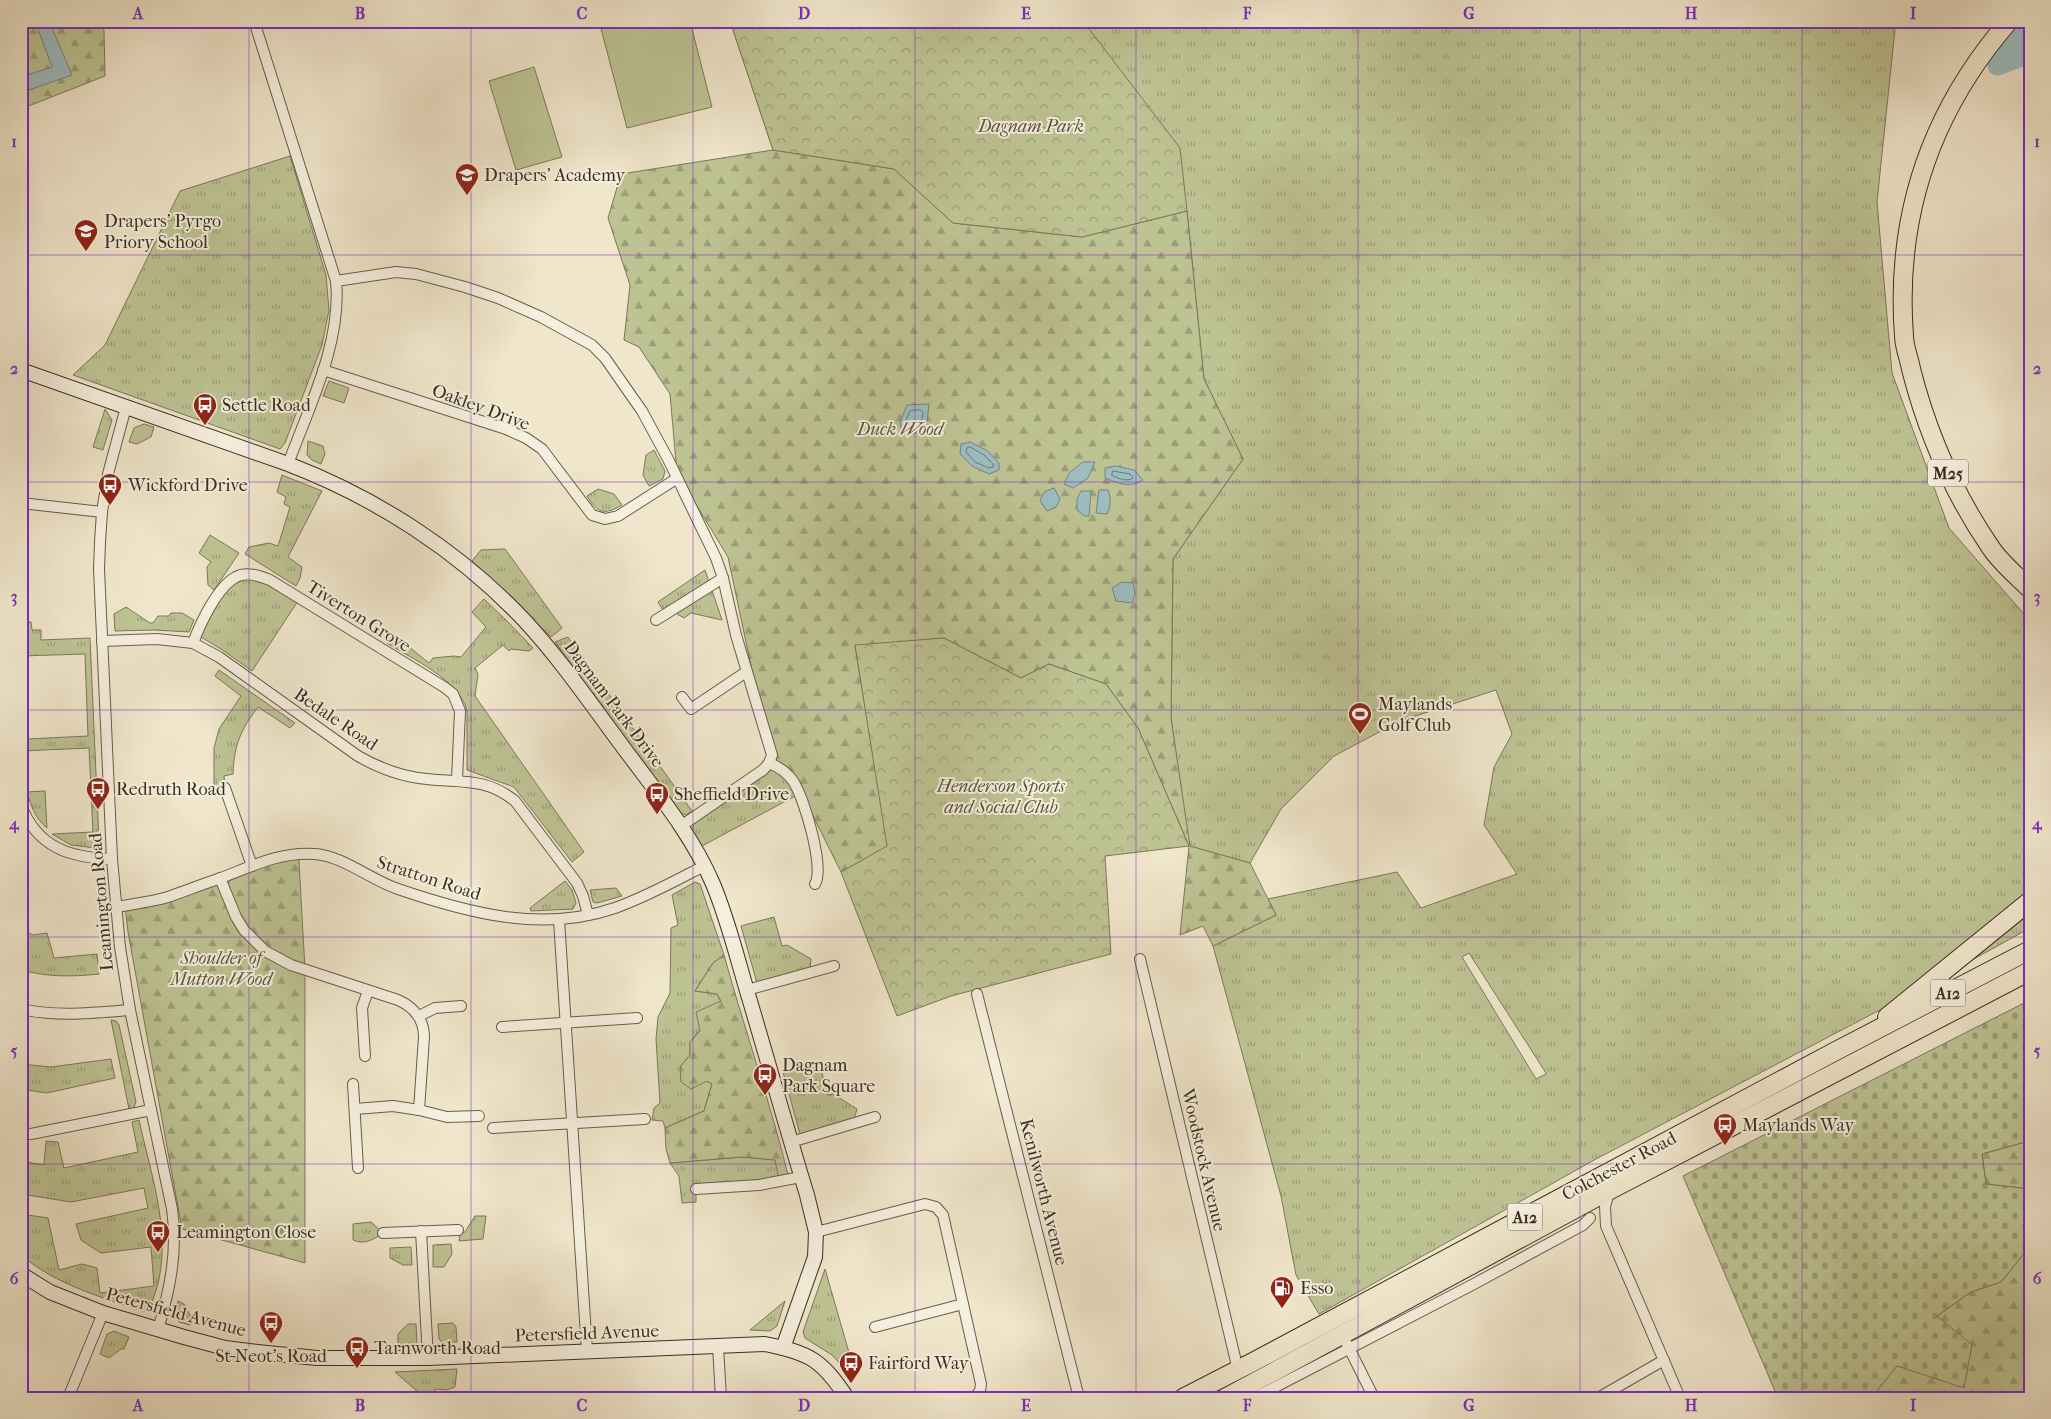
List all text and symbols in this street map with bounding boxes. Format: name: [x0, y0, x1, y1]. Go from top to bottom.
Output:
text: A: [132, 4, 144, 23]
text: B: [355, 4, 365, 23]
text: C: [577, 4, 588, 23]
text: D: [798, 4, 810, 23]
text: E: [1021, 4, 1031, 23]
text: F: [1242, 4, 1252, 23]
text: G: [1463, 4, 1475, 23]
text: H: [1685, 4, 1698, 23]
text: I: [1910, 4, 1917, 23]
park label: Dagnam Park: [977, 116, 1084, 137]
text: 1: [11, 132, 17, 151]
text: 1: [2034, 132, 2040, 151]
school or university icon: Drapers' Academy: [454, 162, 480, 196]
place label: Drapers' Academy: [484, 165, 626, 186]
place label: Drapers' Pyrgo Priory School: [104, 211, 221, 253]
school or university icon: Drapers' Pyrgo Priory School: [73, 218, 99, 252]
text: 2: [10, 359, 18, 378]
text: 2: [2033, 359, 2041, 378]
street label: Oakley Drive: [429, 380, 533, 435]
bus stop icon: Settle Road: [192, 392, 218, 426]
place label: Settle Road: [222, 395, 311, 416]
park label: Duck Wood: [856, 419, 946, 440]
road number: M25: [1928, 459, 1968, 486]
bus stop icon: Wickford Drive: [97, 472, 123, 506]
place label: Wickford Drive: [127, 475, 248, 496]
street label: Tiverton Grove: [303, 576, 415, 657]
text: 3: [11, 587, 17, 607]
text: 3: [2034, 587, 2040, 607]
street label: Dagnam Park Drive: [559, 637, 668, 772]
street label: Bedale Road: [290, 684, 382, 755]
place label: Maylands Golf Club: [1378, 694, 1452, 736]
sports icon: Maylands Golf Club: [1347, 701, 1373, 735]
bus stop icon: Redruth Road: [85, 776, 111, 810]
park label: Henderson Sports and Social Club: [936, 776, 1065, 818]
place label: Redruth Road: [116, 779, 226, 800]
bus stop icon: Sheffield Drive: [644, 781, 670, 815]
place label: Sheffield Drive: [674, 784, 789, 805]
text: 4: [8, 814, 20, 834]
text: 4: [2031, 814, 2043, 834]
street label: Leamington Road: [85, 832, 118, 972]
street label: Stratton Road: [374, 852, 484, 905]
park label: Shoulder of Mutton Wood: [168, 948, 274, 990]
road number: A12: [1930, 980, 1966, 1006]
text: 5: [11, 1041, 18, 1060]
text: 5: [2034, 1041, 2041, 1060]
place label: Dagnam Park Square: [782, 1055, 875, 1097]
bus stop icon: Dagnam Park Square: [752, 1062, 778, 1096]
street label: Woodstock Avenue: [1177, 1086, 1230, 1234]
bus stop icon: Maylands Way: [1712, 1112, 1738, 1146]
place label: Maylands Way: [1742, 1115, 1855, 1136]
street label: Kenilworth Avenue: [1015, 1117, 1072, 1268]
street label: Colchester Road: [1559, 1127, 1680, 1205]
road number: A12: [1508, 1204, 1542, 1230]
bus stop icon: Leamington Close: [145, 1219, 171, 1253]
place label: Leamington Close: [176, 1222, 316, 1243]
text: 6: [10, 1269, 19, 1288]
text: 6: [2033, 1269, 2042, 1288]
fuel station icon: Esso: [1269, 1275, 1295, 1309]
place label: Esso: [1300, 1278, 1333, 1299]
street label: Petersfield Avenue: [103, 1284, 248, 1341]
bus stop icon: St Neot's Road: [258, 1310, 284, 1344]
street label: Petersfield Avenue: [514, 1320, 660, 1347]
bus stop icon: Tarnworth Road: [344, 1335, 370, 1369]
place label: Tarnworth Road: [374, 1338, 501, 1359]
place label: St Neot's Road: [215, 1346, 327, 1367]
bus stop icon: Fairford Way: [838, 1350, 864, 1384]
place label: Fairford Way: [868, 1353, 970, 1374]
text: A: [132, 1396, 144, 1415]
text: B: [355, 1396, 365, 1415]
text: C: [577, 1396, 588, 1415]
text: D: [798, 1396, 810, 1415]
text: E: [1021, 1396, 1031, 1415]
text: F: [1242, 1396, 1252, 1415]
text: G: [1463, 1396, 1475, 1415]
text: H: [1685, 1396, 1698, 1415]
text: I: [1910, 1396, 1917, 1415]

